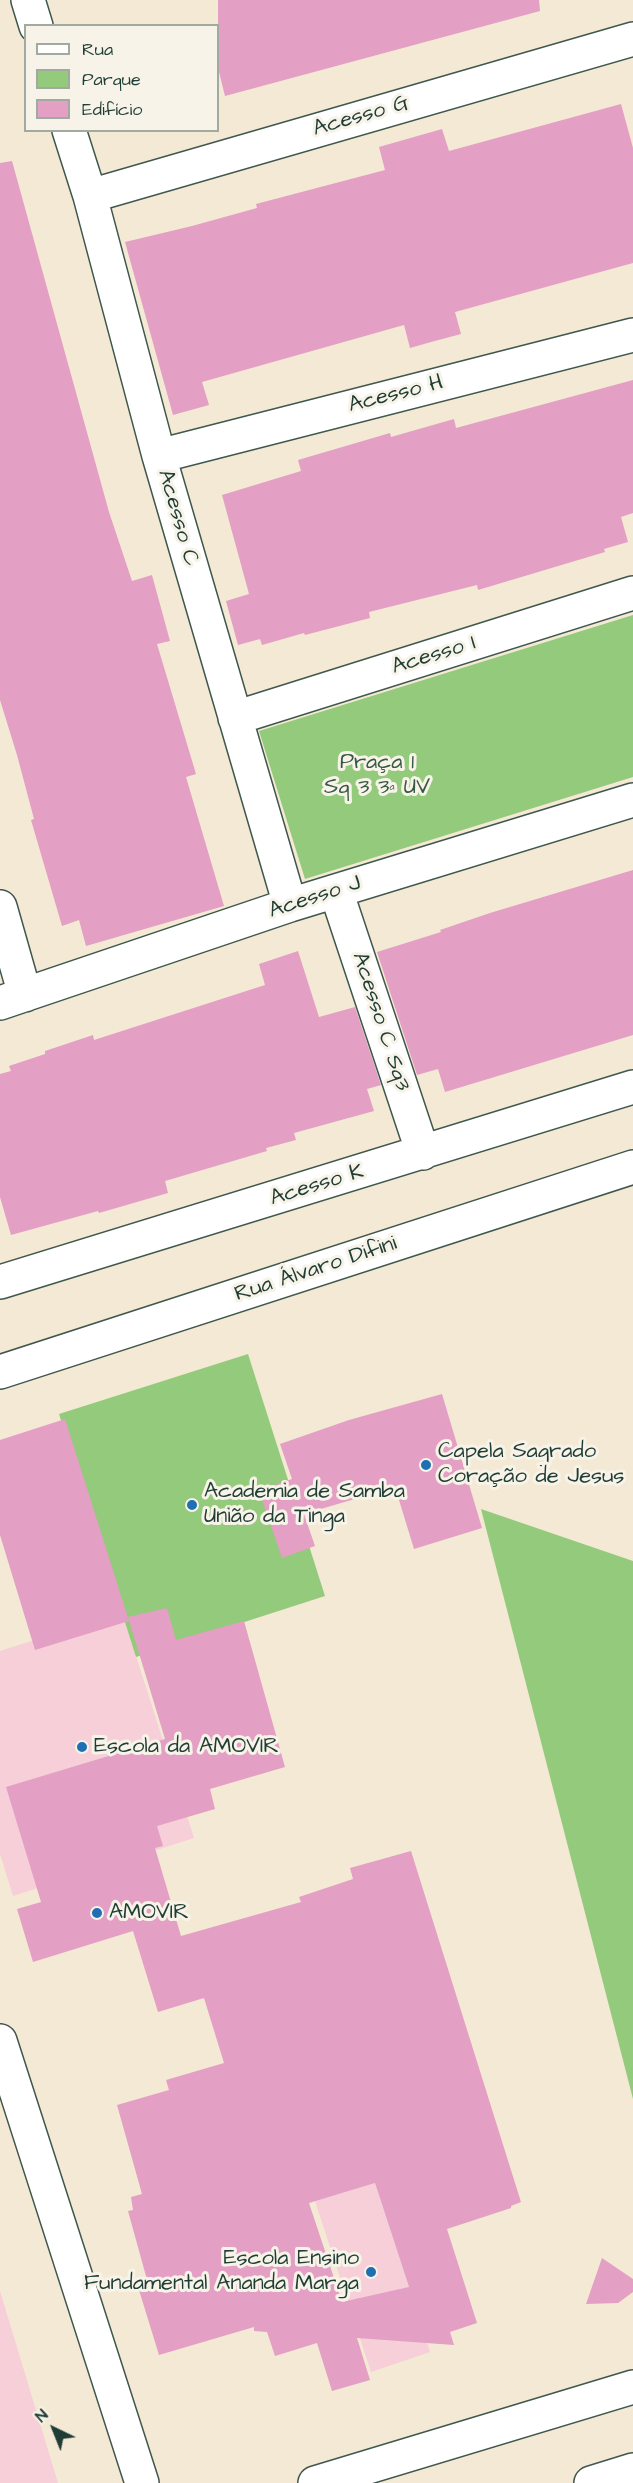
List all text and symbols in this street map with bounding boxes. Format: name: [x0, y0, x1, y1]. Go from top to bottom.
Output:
legend: [24, 24, 219, 132]
text: Rua: [82, 37, 113, 62]
text: Parque: [82, 67, 141, 92]
street label: Acesso G: [310, 91, 412, 143]
text: Edifício: [82, 97, 142, 122]
street label: Acesso H: [346, 371, 446, 419]
street label: Acesso C: [151, 467, 203, 569]
street label: Acesso I: [389, 631, 479, 681]
park label: Praça 1 Sq 3 3ª UV: [324, 750, 430, 802]
street label: Acesso J: [266, 871, 364, 925]
street label: Acesso C Sq3: [345, 949, 415, 1095]
street label: Acesso K: [267, 1159, 367, 1213]
street label: Rua Álvaro Difini: [232, 1231, 400, 1309]
place label: Capela Sagrado Coração de Jesus: [438, 1439, 624, 1490]
marker: Capela Sagrado Coração de Jesus: [419, 1458, 433, 1472]
place label: Academia de Samba União da Tinga: [204, 1479, 405, 1530]
marker: Academia de Samba União da Tinga: [185, 1498, 199, 1512]
place label: Escola da AMOVIR: [94, 1734, 279, 1760]
marker: Escola da AMOVIR: [75, 1740, 89, 1754]
place label: AMOVIR: [109, 1900, 189, 1926]
marker: AMOVIR: [90, 1906, 104, 1920]
place label: Escola Ensino Fundamental Ananda Marga: [84, 2246, 359, 2298]
marker: Escola Ensino Fundamental Ananda Marga: [364, 2265, 378, 2279]
north arrow: [24, 2399, 84, 2459]
text: N: [31, 2404, 53, 2427]

